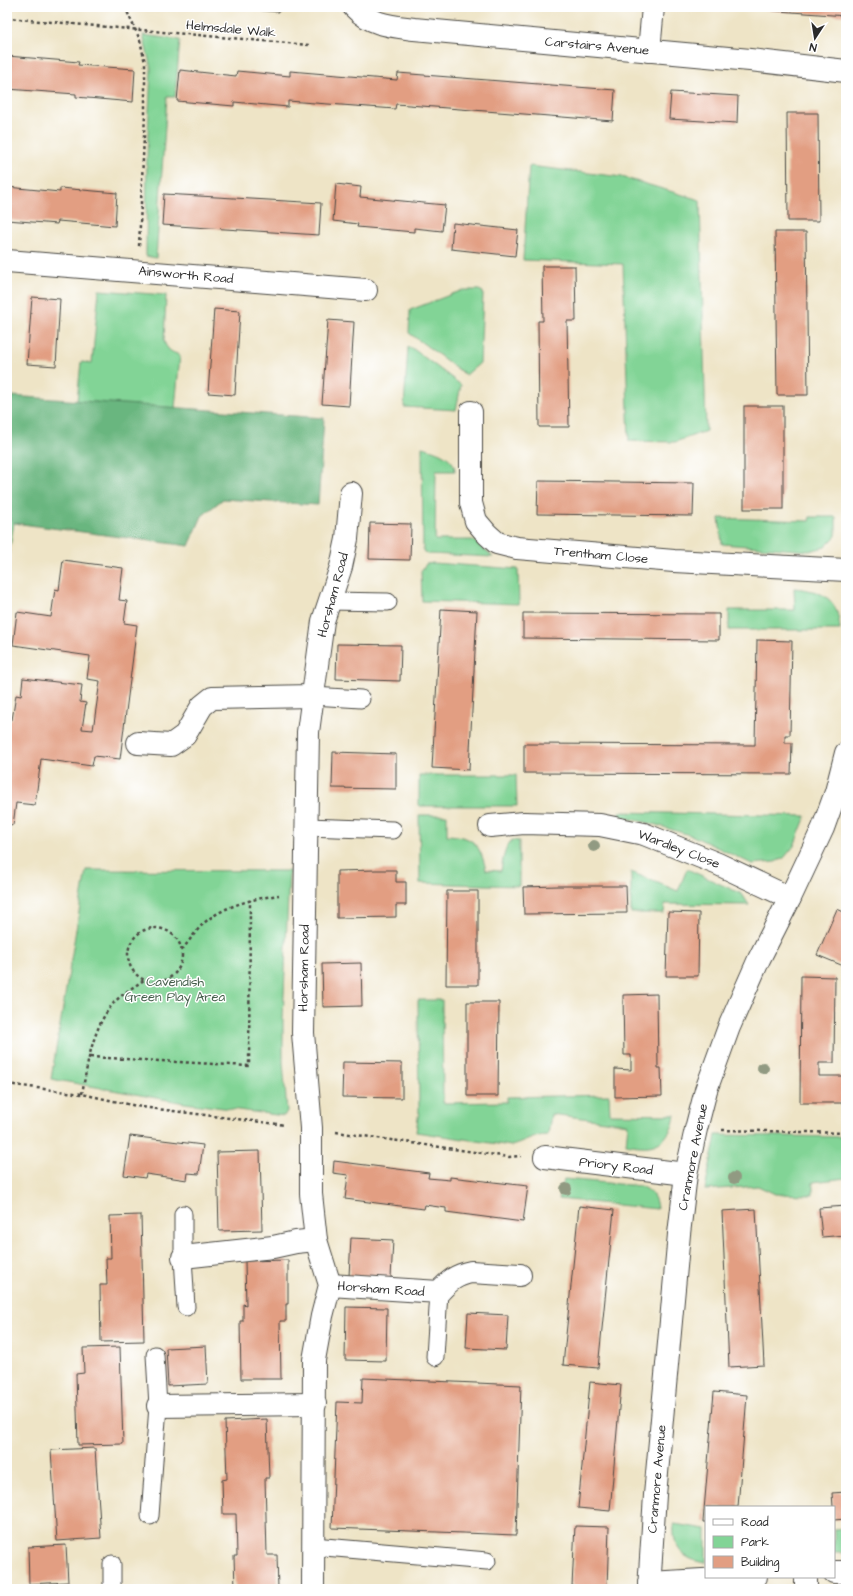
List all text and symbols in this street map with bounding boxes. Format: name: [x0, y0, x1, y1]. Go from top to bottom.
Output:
street label: Helmsdale Walk: [185, 16, 277, 42]
north arrow: [795, 18, 835, 58]
street label: Carstairs Avenue: [544, 32, 650, 60]
text: N: [808, 39, 818, 55]
street label: Ainsworth Road: [138, 262, 234, 288]
street label: Trentham Close: [553, 542, 649, 568]
street label: Horsham Road: [313, 550, 353, 639]
street label: Wardley Close: [635, 825, 722, 874]
street label: Horsham Road: [294, 924, 314, 1012]
park label: Cavendish Green Play Area: [125, 973, 226, 1007]
street label: Cranmore Avenue: [674, 1102, 712, 1212]
street label: Priory Road: [578, 1153, 654, 1180]
street label: Horsham Road: [337, 1277, 425, 1301]
street label: Cranmore Avenue: [643, 1424, 671, 1534]
legend: [705, 1506, 835, 1578]
text: Road: [741, 1514, 769, 1531]
text: Park: [741, 1534, 769, 1551]
text: Building: [741, 1554, 779, 1572]

